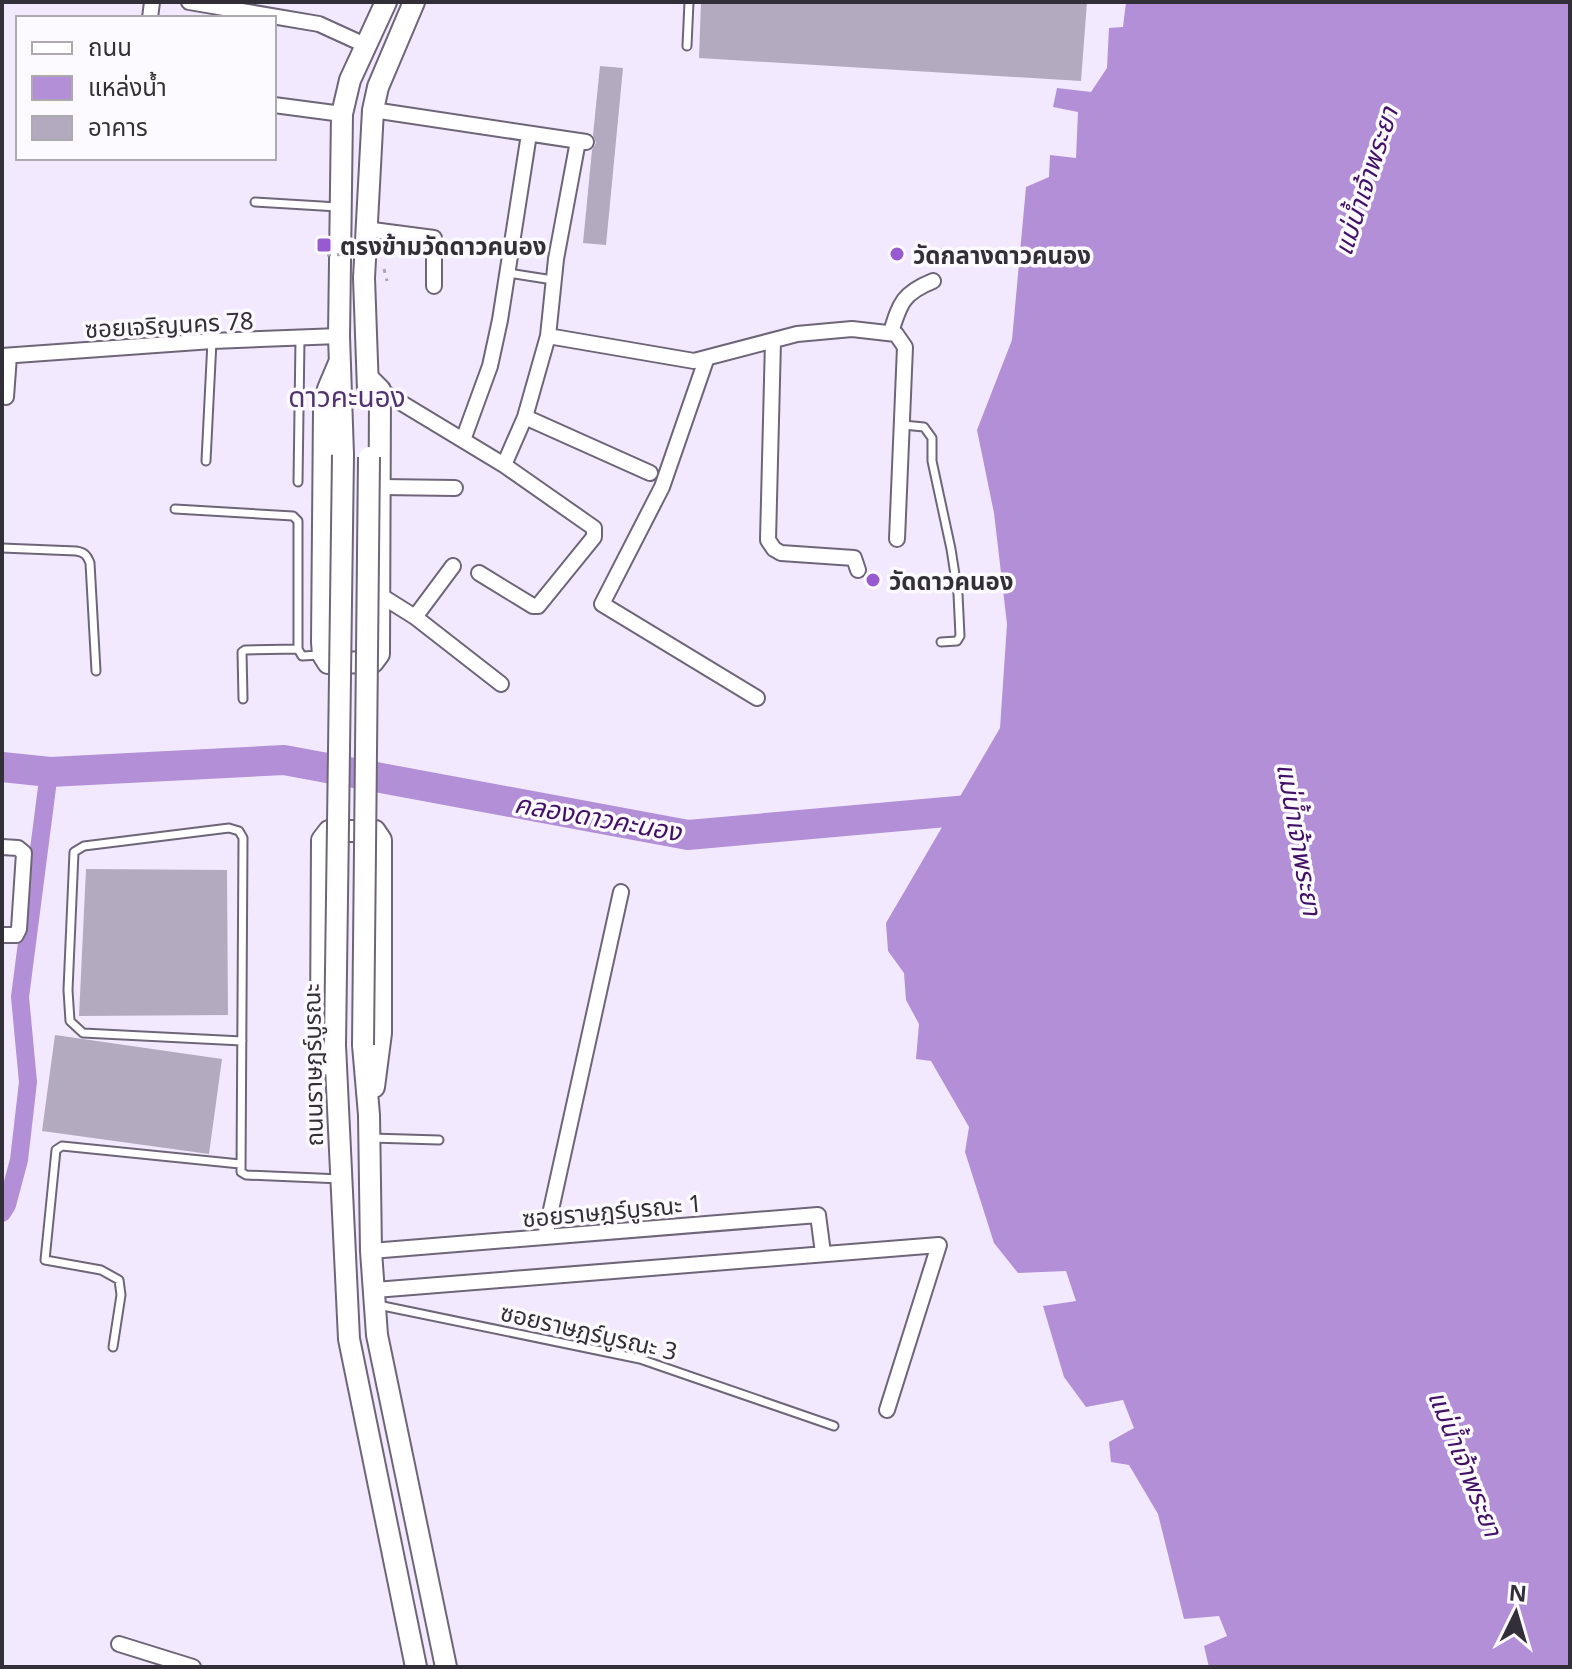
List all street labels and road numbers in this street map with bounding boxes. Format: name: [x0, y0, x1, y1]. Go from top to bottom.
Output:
street label: ซอยเจริญนคร 78: [84, 303, 254, 345]
street label: ถนนราษฎร์บูรณะ: [294, 983, 330, 1147]
street label: ซอยราษฎร์บูรณะ 1: [521, 1186, 703, 1234]
street label: ซอยราษฎร์บูรณะ 3: [497, 1295, 681, 1367]

